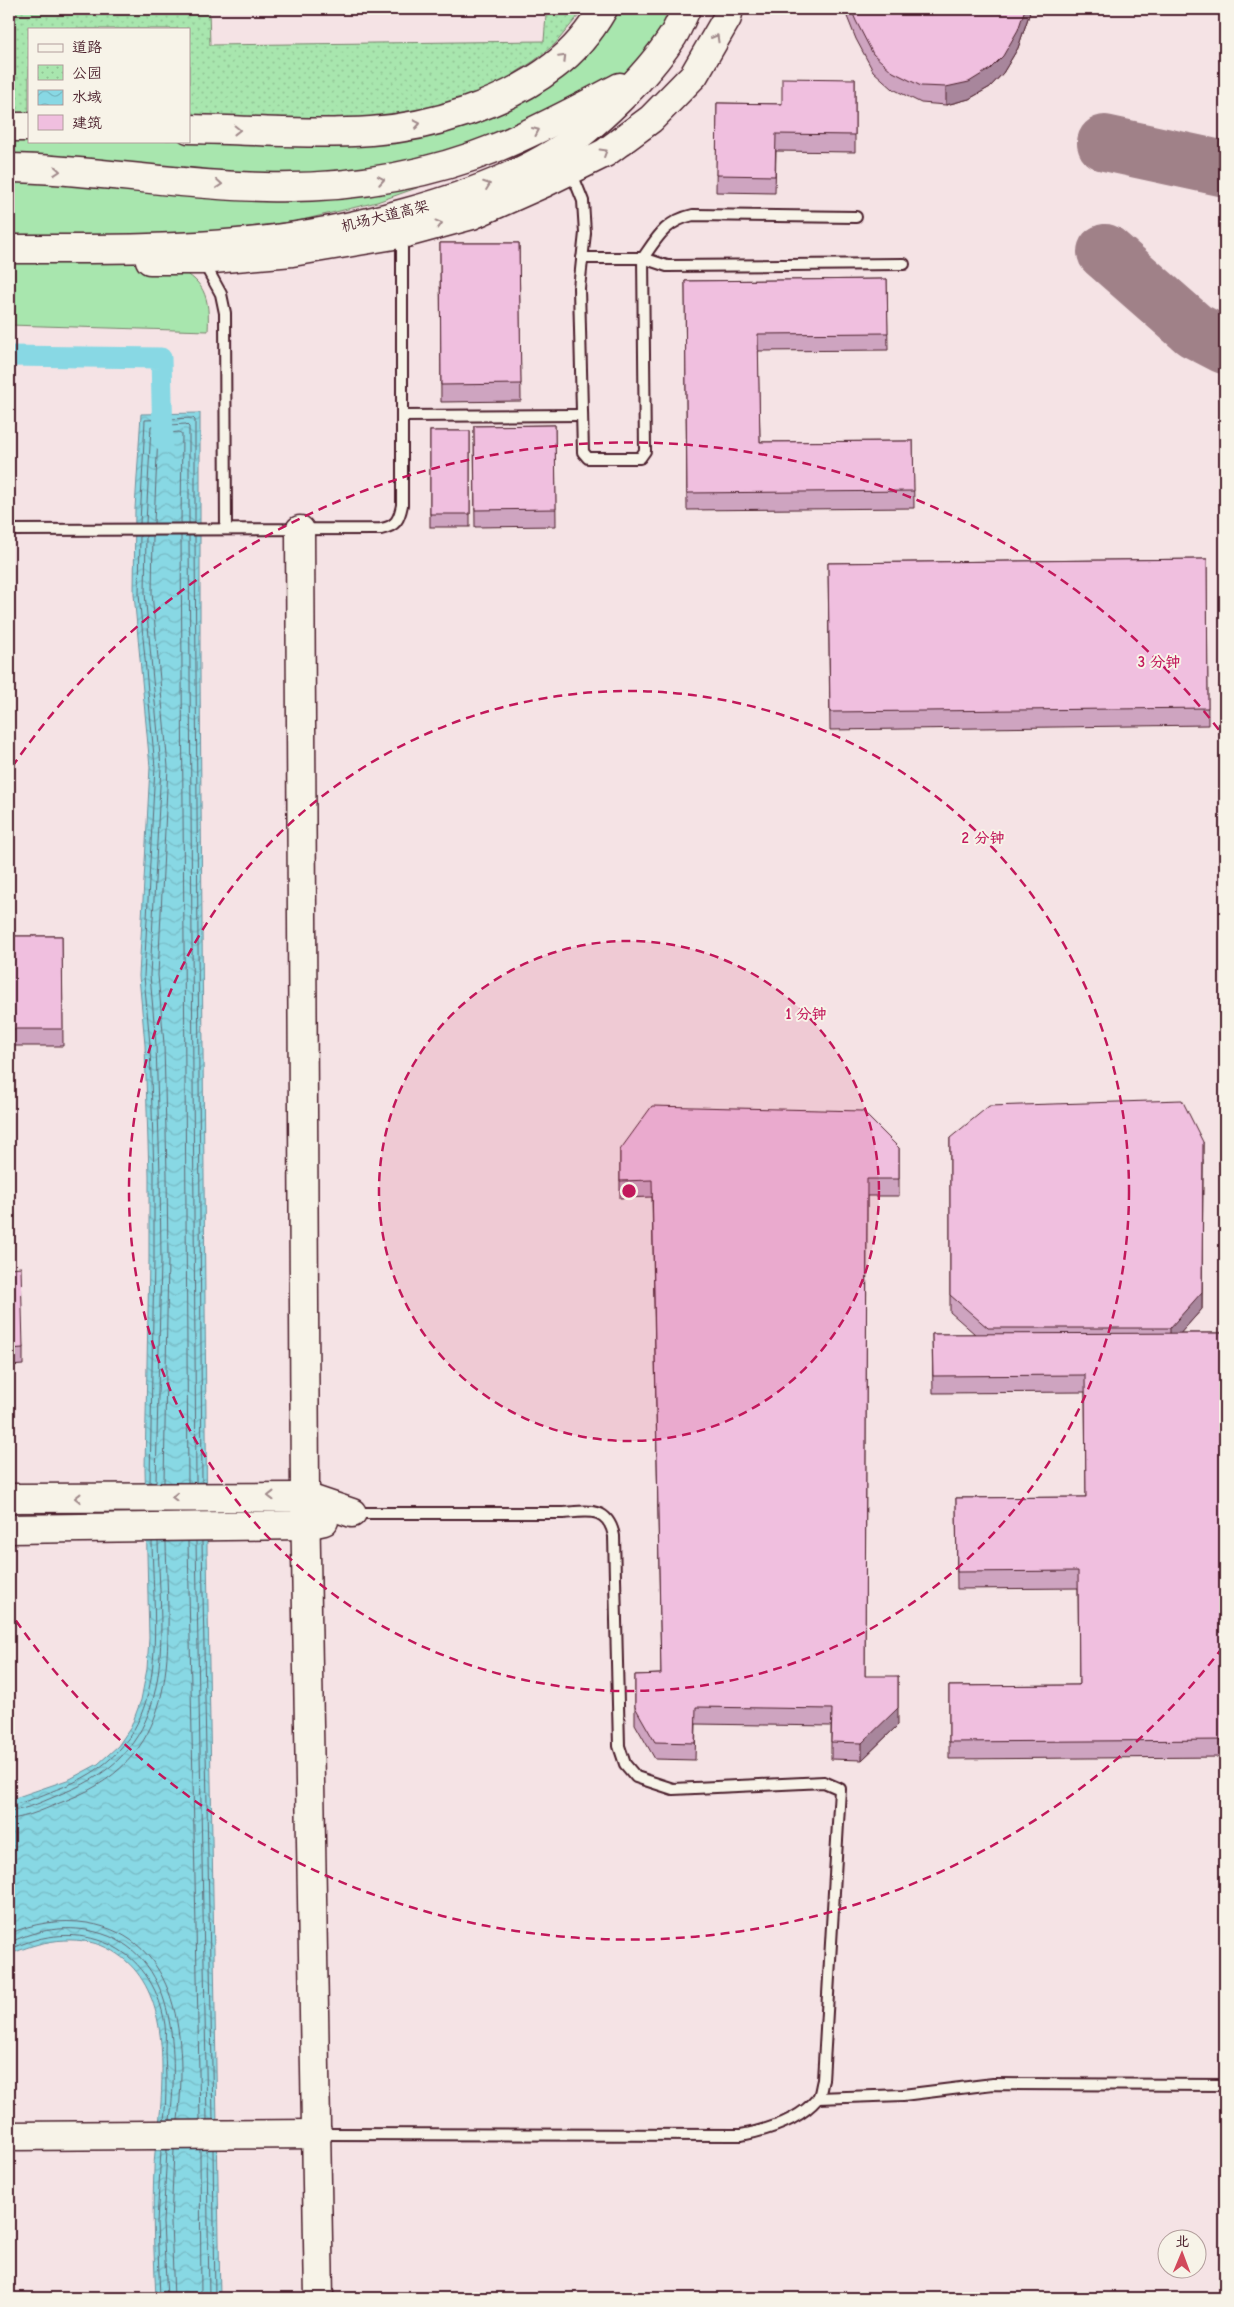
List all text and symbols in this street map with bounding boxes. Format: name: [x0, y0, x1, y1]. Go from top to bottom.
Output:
legend: [28, 28, 190, 142]
one-way arrow: [709, 34, 719, 43]
text: 道路: [72, 38, 102, 56]
one-way arrow: [557, 54, 566, 63]
text: 公园: [72, 64, 102, 82]
text: 水域: [72, 88, 102, 106]
text: 建筑: [72, 114, 102, 132]
one-way arrow: [413, 120, 421, 130]
one-way arrow: [234, 125, 242, 135]
one-way arrow: [531, 126, 540, 137]
one-way arrow: [599, 149, 608, 159]
one-way arrow: [54, 165, 62, 176]
one-way arrow: [377, 175, 386, 185]
one-way arrow: [216, 178, 224, 189]
one-way arrow: [482, 181, 491, 191]
street label: 机场大道高架: [339, 196, 431, 236]
one-way arrow: [435, 219, 443, 229]
text: 3 分钟: [1138, 653, 1180, 671]
text: 2 分钟: [962, 829, 1004, 847]
text: 1 分钟: [785, 1005, 827, 1023]
centre of rings: [620, 1182, 638, 1200]
one-way arrow: [267, 1491, 275, 1502]
one-way arrow: [171, 1492, 178, 1502]
one-way arrow: [73, 1493, 81, 1503]
north arrow: [1156, 2230, 1206, 2280]
text: 北: [1175, 2233, 1189, 2250]

